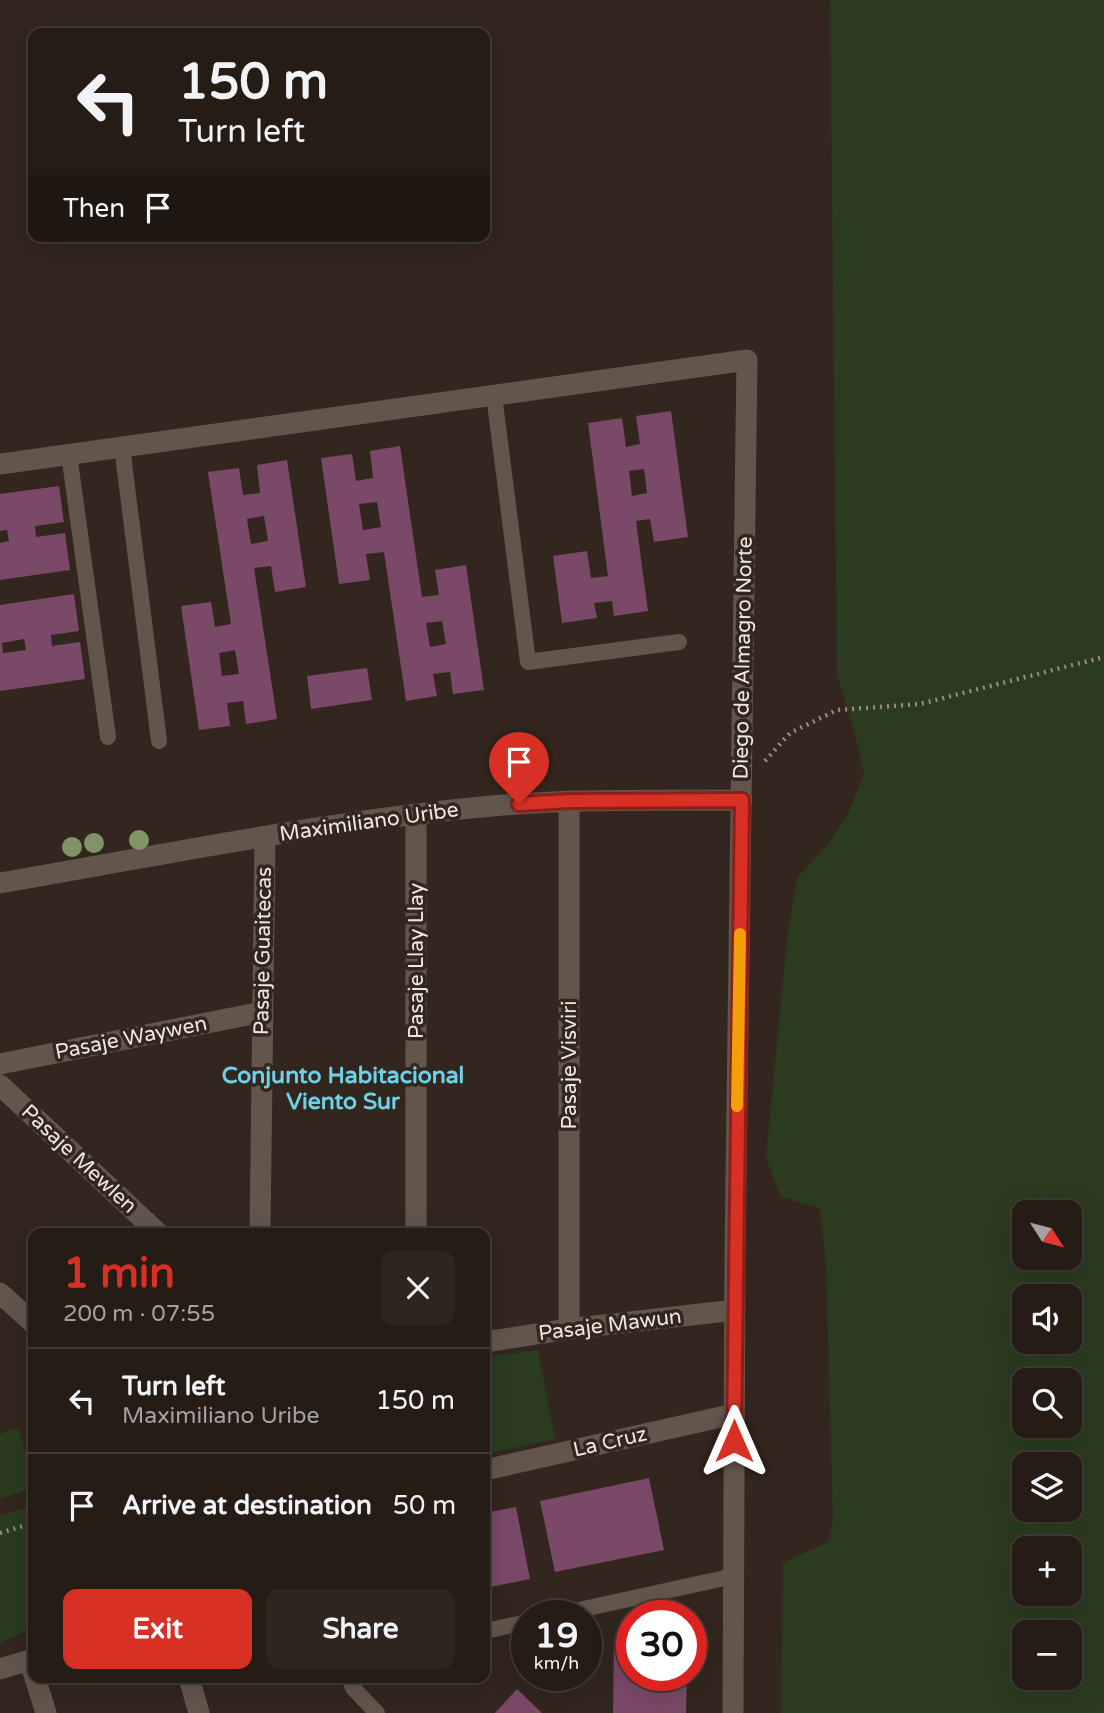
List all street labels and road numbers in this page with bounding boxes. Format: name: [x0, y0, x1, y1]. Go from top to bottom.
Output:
street label: Diego de Almagro Norte: [728, 536, 758, 780]
street label: Maximiliano Uribe: [278, 797, 460, 847]
street label: Pasaje Guaitecas: [249, 867, 277, 1035]
street label: Pasaje Llay Llay: [404, 883, 429, 1039]
street label: Pasaje Visviri: [557, 1000, 582, 1130]
street label: Pasaje Waywen: [53, 1011, 209, 1065]
street label: Pasaje Mewlen: [16, 1099, 142, 1219]
street label: Pasaje Mawun: [537, 1304, 683, 1346]
street label: La Cruz: [571, 1421, 649, 1463]

